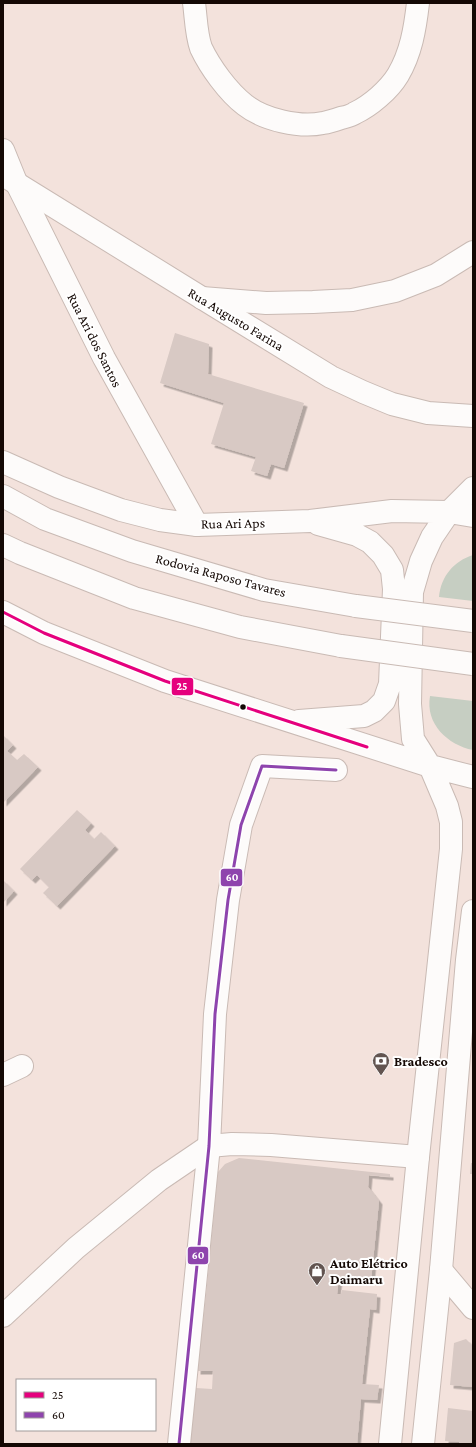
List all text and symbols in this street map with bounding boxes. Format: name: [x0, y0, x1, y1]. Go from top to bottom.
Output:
street label: Rua Augusto Farina: [185, 284, 287, 354]
street label: Rua Ari dos Santos: [64, 290, 126, 390]
street label: Rua Ari Aps: [201, 514, 265, 532]
street label: Rodovia Raposo Tavares: [154, 550, 288, 600]
line badge: 25: [171, 677, 194, 696]
text: 25: [177, 680, 188, 692]
unlabelled marker: [238, 702, 248, 712]
line badge: 60: [220, 868, 243, 887]
text: 60: [226, 871, 239, 883]
bank icon: Bradesco: [371, 1051, 391, 1076]
place label: Bradesco: [394, 1053, 448, 1069]
line badge: 60: [187, 1246, 209, 1265]
text: 60: [192, 1249, 205, 1261]
place label: Auto Elétrico Daimaru: [329, 1255, 408, 1287]
shop icon: Auto Elétrico Daimaru: [307, 1261, 327, 1286]
legend: [16, 1379, 156, 1431]
text: 25: [52, 1388, 63, 1402]
text: 60: [52, 1408, 65, 1422]

